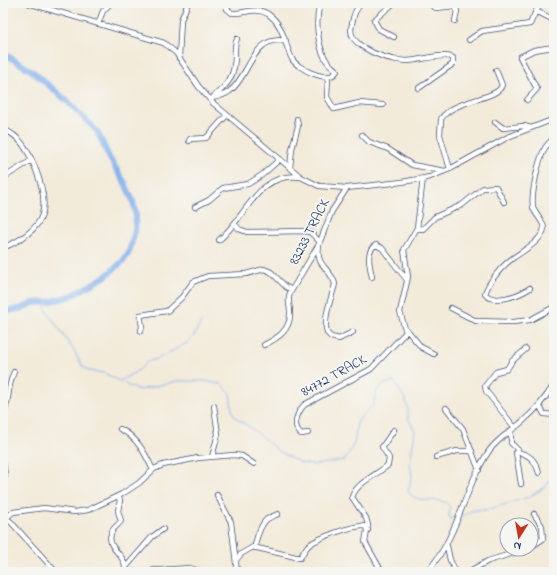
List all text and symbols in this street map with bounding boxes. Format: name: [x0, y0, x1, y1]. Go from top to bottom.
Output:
street label: 83233 TRACK: [284, 195, 336, 269]
street label: 84772 TRACK: [297, 349, 371, 403]
north arrow: [499, 517, 539, 557]
text: N: [512, 537, 522, 554]

